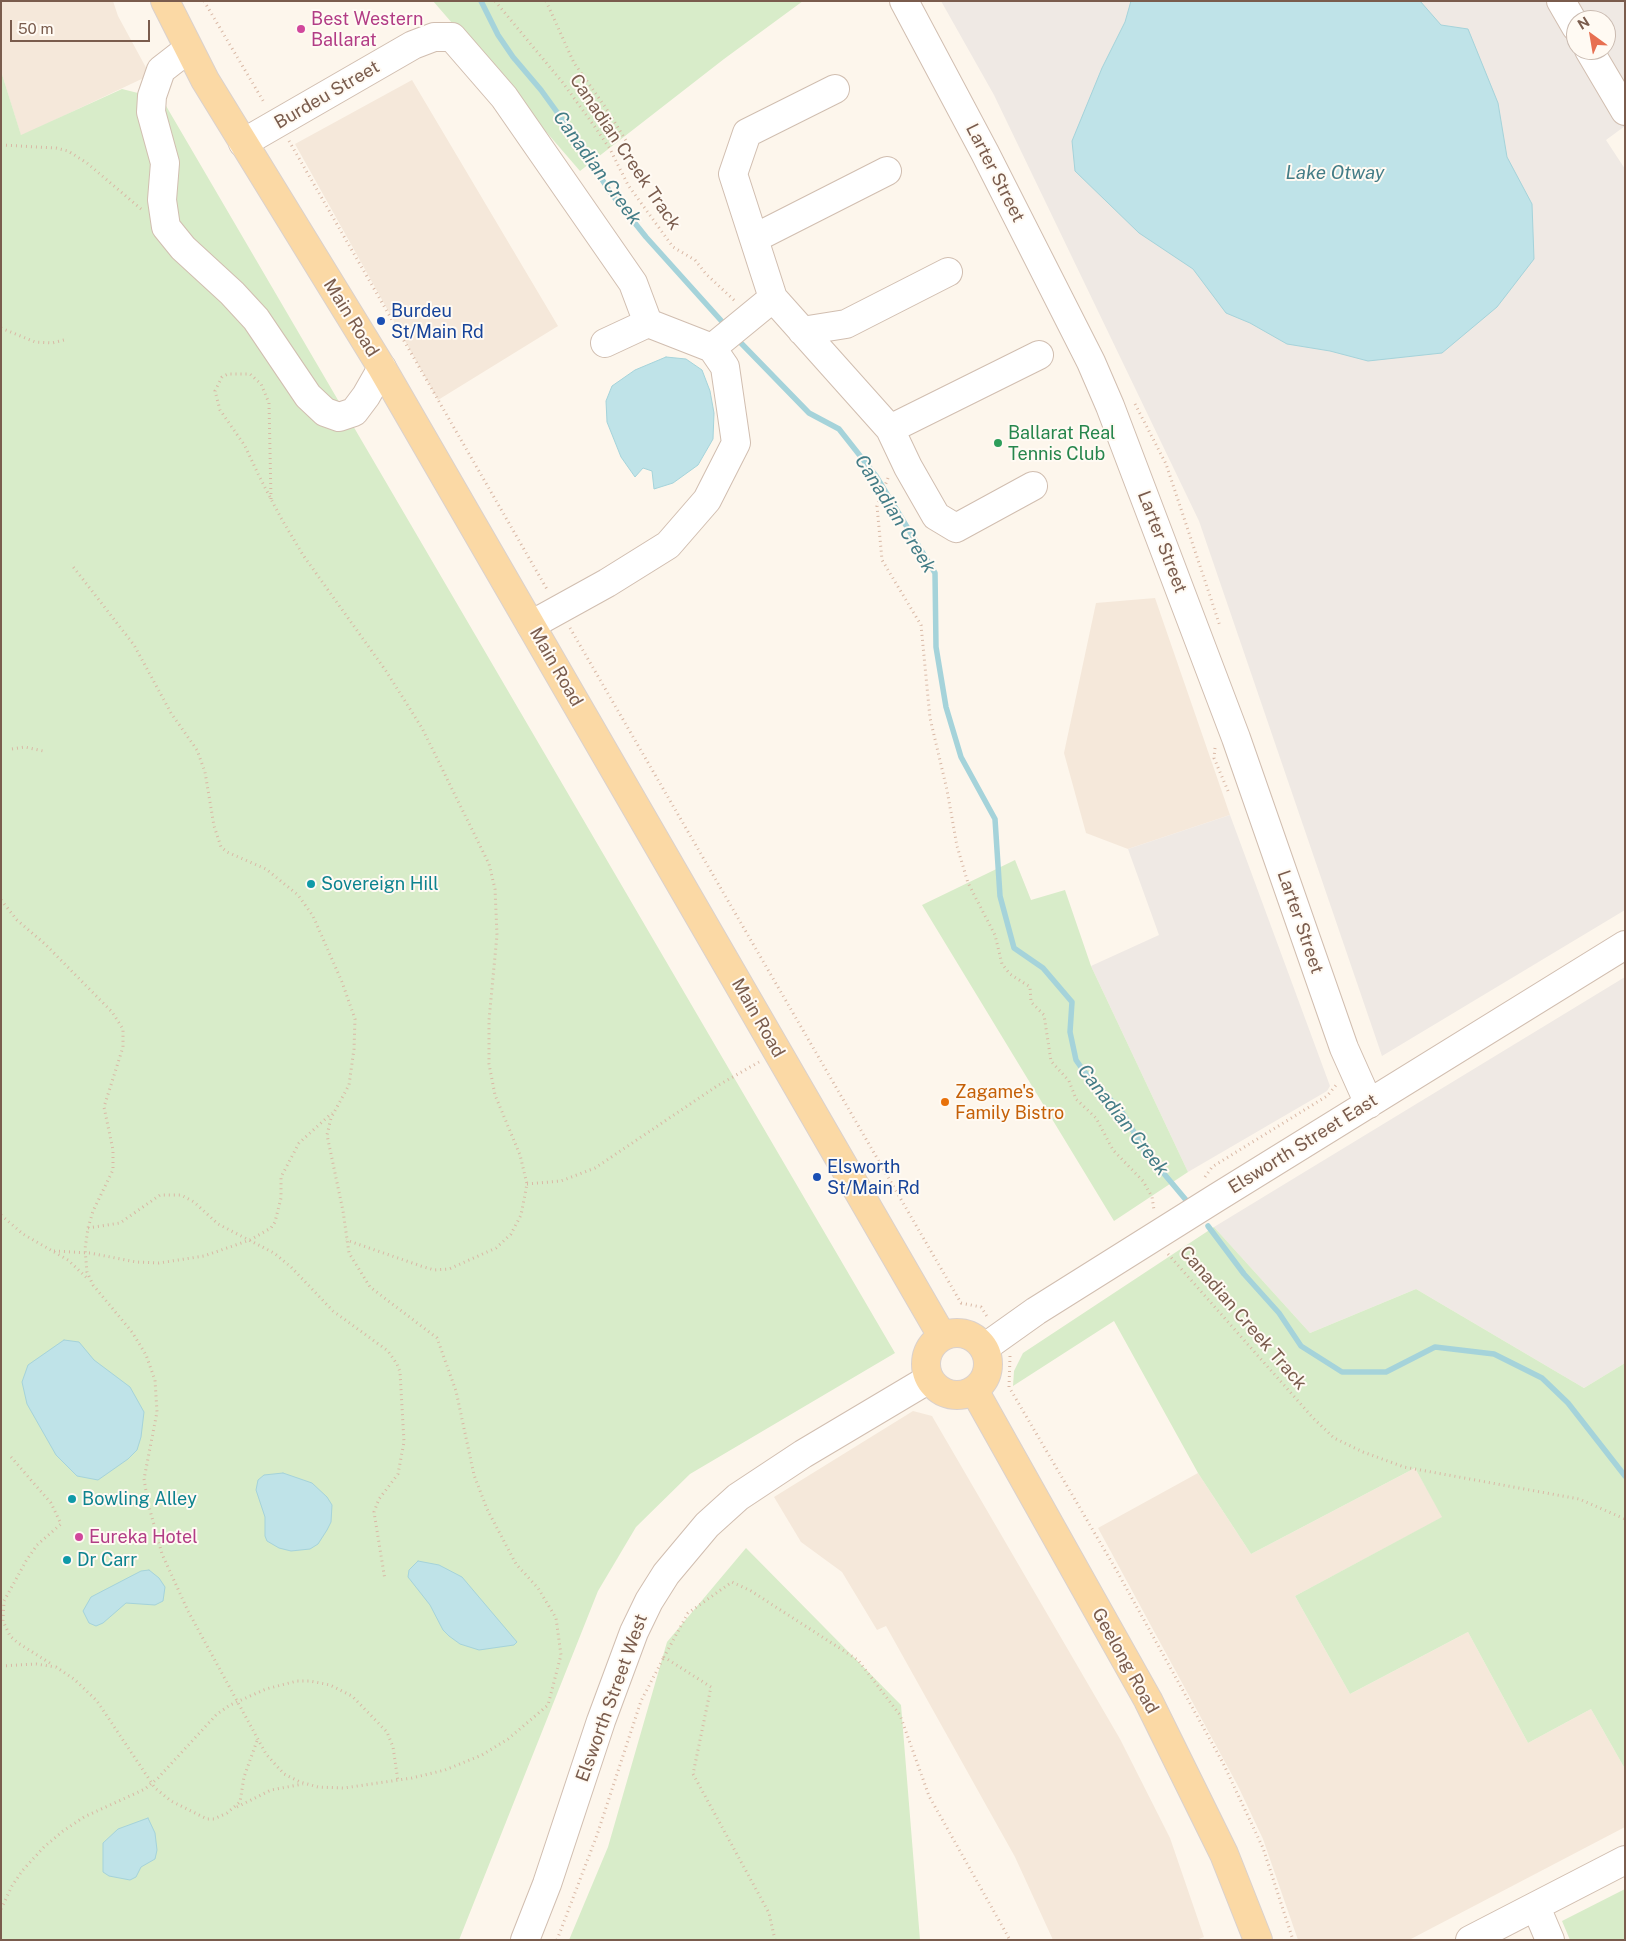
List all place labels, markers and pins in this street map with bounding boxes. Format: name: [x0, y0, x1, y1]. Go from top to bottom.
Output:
place label: Best Western Ballarat: [311, 8, 423, 50]
marker: Best Western Ballarat: [295, 23, 307, 35]
place label: Burdeu St/Main Rd: [391, 300, 484, 342]
marker: Burdeu St/Main Rd: [375, 315, 387, 327]
place label: Ballarat Real Tennis Club: [1008, 422, 1116, 464]
marker: Ballarat Real Tennis Club: [992, 437, 1004, 449]
place label: Sovereign Hill: [321, 873, 439, 895]
marker: Sovereign Hill: [305, 878, 317, 890]
place label: Zagame's Family Bistro: [955, 1081, 1064, 1124]
marker: Zagame's Family Bistro: [939, 1096, 951, 1108]
place label: Elsworth St/Main Rd: [827, 1156, 920, 1198]
marker: Elsworth St/Main Rd: [811, 1171, 823, 1183]
place label: Bowling Alley: [82, 1488, 197, 1510]
marker: Bowling Alley: [66, 1493, 78, 1505]
place label: Eureka Hotel: [89, 1526, 198, 1548]
marker: Eureka Hotel: [73, 1531, 85, 1543]
place label: Dr Carr: [77, 1549, 137, 1571]
marker: Dr Carr: [61, 1554, 73, 1566]

